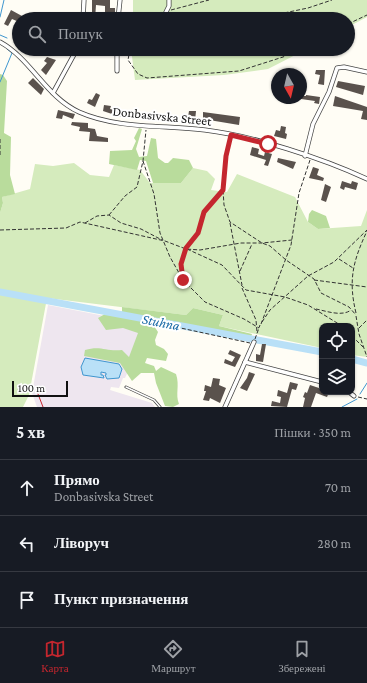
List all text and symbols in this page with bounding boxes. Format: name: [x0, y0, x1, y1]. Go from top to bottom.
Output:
search box: [12, 12, 355, 56]
icon: search: [26, 23, 48, 45]
text: Пошук: [58, 26, 103, 42]
north arrow: [271, 68, 307, 104]
street label: Donbasivska Street: [112, 103, 213, 129]
route start: [259, 135, 277, 153]
route end: [174, 271, 192, 289]
water label: Stuhna: [141, 311, 182, 334]
map controls: [319, 323, 355, 395]
button: locate: [319, 323, 355, 359]
button: layers: [319, 359, 355, 395]
scale bar: [12, 379, 68, 398]
text: 100 m: [18, 382, 45, 394]
text: 5 хв: [16, 423, 45, 442]
text: Пішки · 350 m: [274, 425, 351, 440]
text: Прямо: [54, 472, 100, 488]
icon: ahead: [16, 477, 38, 499]
text: 70 m: [325, 480, 351, 495]
text: Donbasivska Street: [54, 489, 153, 504]
icon: left: [16, 533, 38, 555]
text: Ліворуч: [54, 535, 109, 551]
text: 280 m: [318, 536, 351, 551]
icon: arrive: [16, 589, 38, 611]
text: Пункт призначення: [54, 591, 188, 607]
tab: Карта: [41, 638, 69, 674]
tab: Маршрут: [151, 638, 196, 674]
tab: Збережені: [278, 638, 326, 674]

